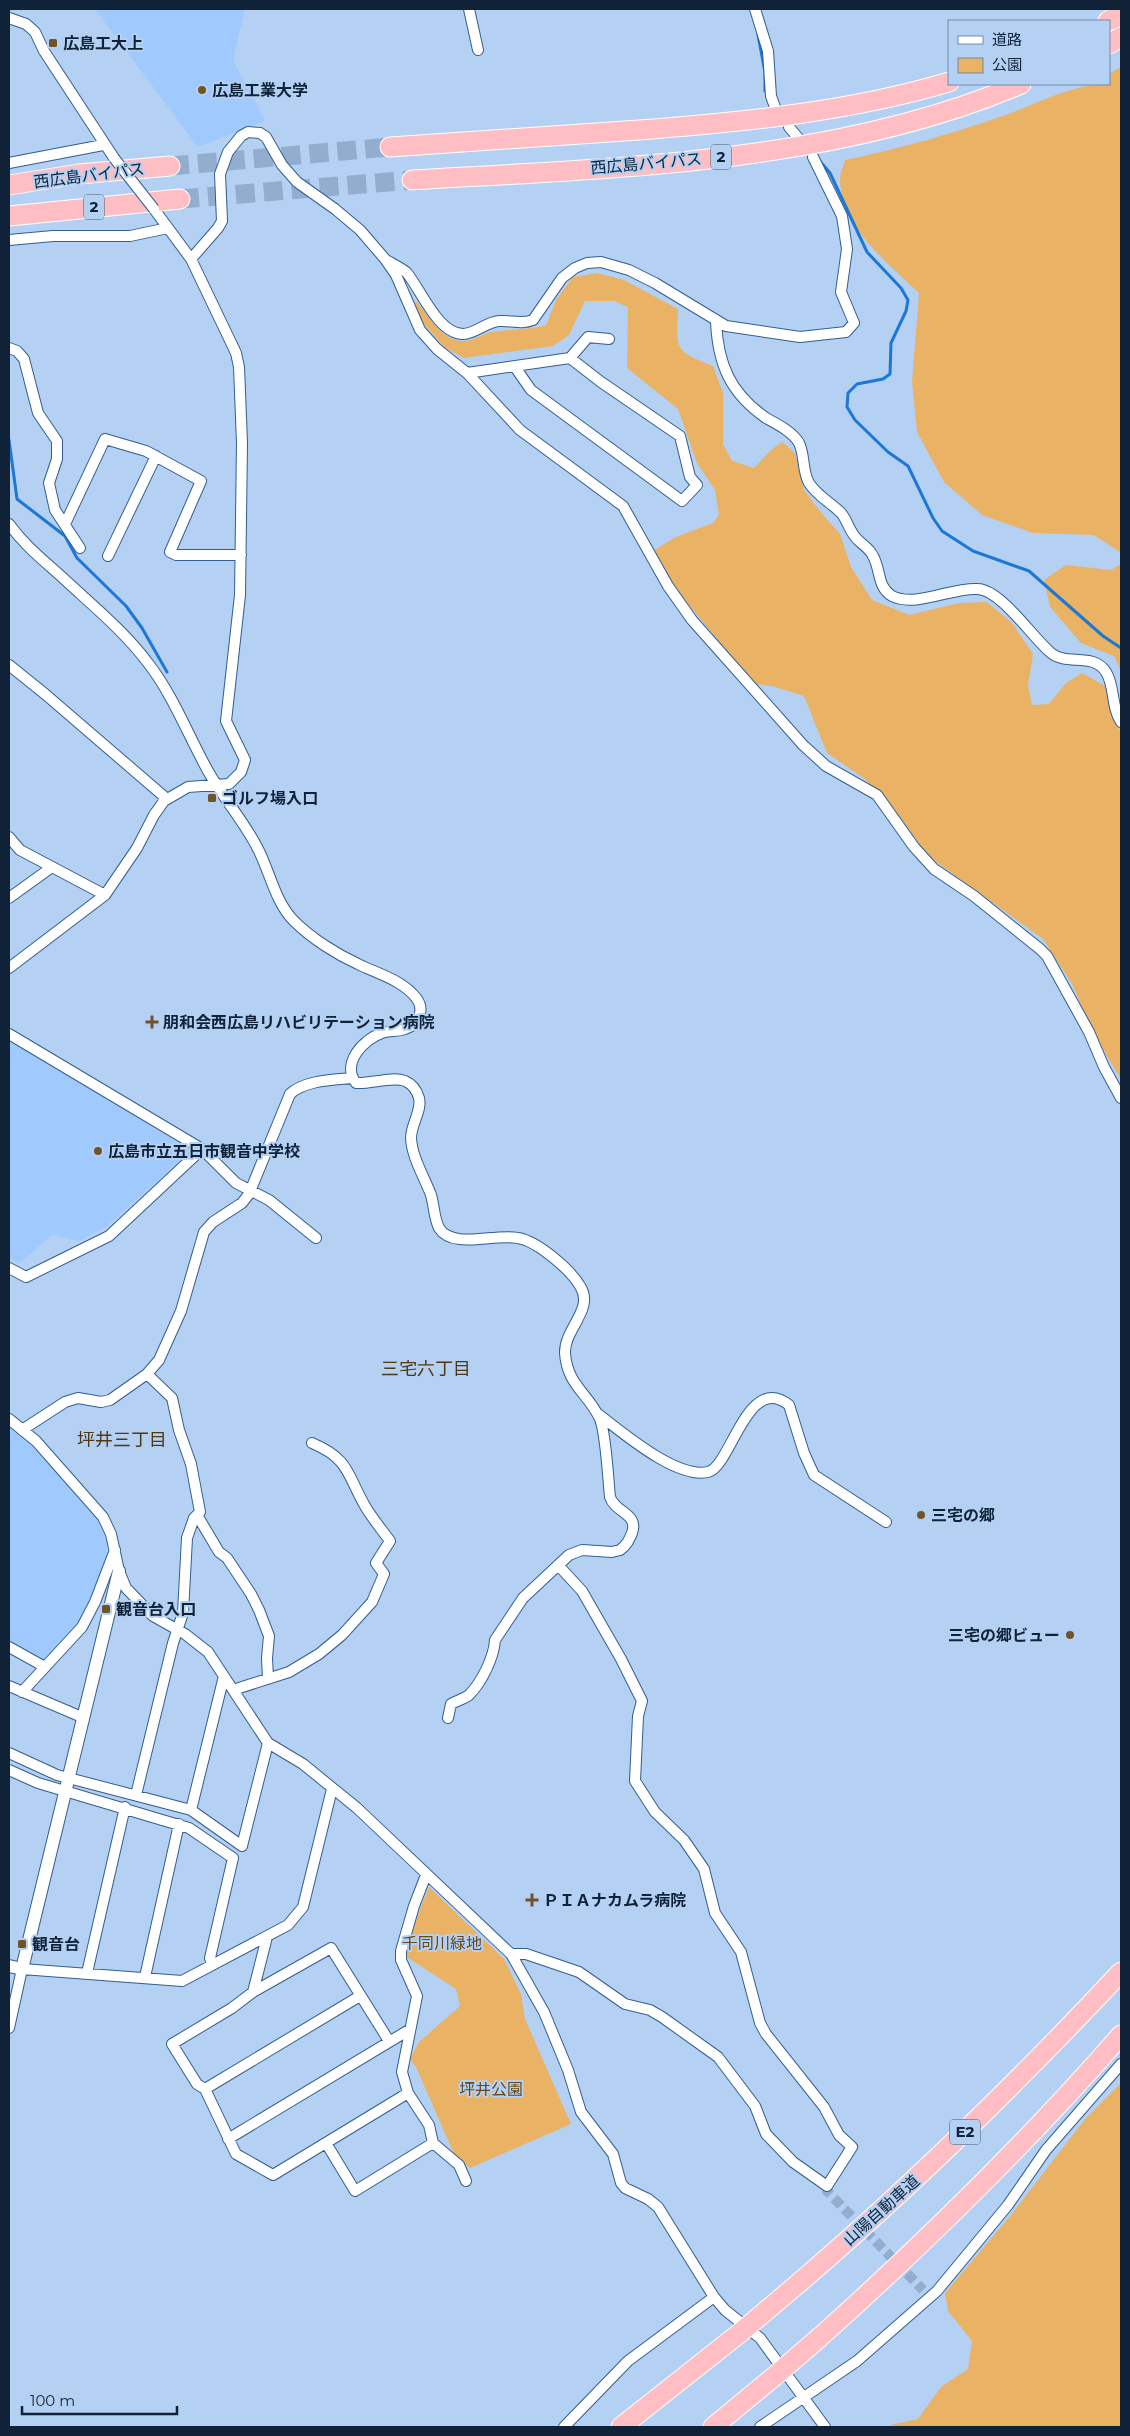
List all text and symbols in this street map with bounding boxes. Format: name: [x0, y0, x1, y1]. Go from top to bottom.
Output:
legend: [948, 20, 1110, 85]
text: 道路: [992, 30, 1022, 49]
place label: 広島工大上: [63, 34, 143, 53]
marker: 広島工大上: [47, 37, 59, 49]
text: 公園: [992, 55, 1022, 74]
place label: 広島工業大学: [212, 81, 308, 100]
marker: 広島工業大学: [196, 84, 208, 96]
road number: 2: [711, 144, 731, 170]
street label: 西広島バイパス: [590, 149, 703, 178]
street label: 西広島バイパス: [32, 159, 146, 192]
road number: 2: [84, 194, 104, 220]
place label: ゴルフ場入口: [222, 789, 318, 808]
marker: ゴルフ場入口: [206, 792, 218, 804]
place label: 朋和会西広島リハビリテーション病院: [163, 1013, 435, 1032]
marker: 朋和会西広島リハビリテーション病院: [145, 1015, 159, 1029]
place label: 広島市立五日市観音中学校: [108, 1142, 300, 1161]
marker: 広島市立五日市観音中学校: [92, 1145, 104, 1157]
district label: 三宅六丁目: [381, 1358, 471, 1380]
district label: 坪井三丁目: [77, 1429, 167, 1451]
place label: 三宅の郷: [931, 1506, 995, 1525]
marker: 三宅の郷: [915, 1509, 927, 1521]
place label: 観音台入口: [116, 1600, 196, 1619]
marker: 観音台入口: [100, 1603, 112, 1615]
place label: 三宅の郷ビュー: [948, 1626, 1060, 1645]
marker: 三宅の郷ビュー: [1064, 1629, 1076, 1641]
place label: ＰＩＡナカムラ病院: [543, 1891, 686, 1910]
marker: ＰＩＡナカムラ病院: [525, 1893, 539, 1907]
park label: 千同川緑地: [402, 1934, 482, 1953]
place label: 観音台: [32, 1935, 80, 1954]
marker: 観音台: [16, 1938, 28, 1950]
park label: 坪井公園: [459, 2080, 523, 2099]
road number: E2: [950, 2120, 980, 2144]
street label: 山陽自動車道: [839, 2171, 923, 2250]
scale bar: [22, 2384, 178, 2416]
text: 100 m: [30, 2391, 75, 2410]

